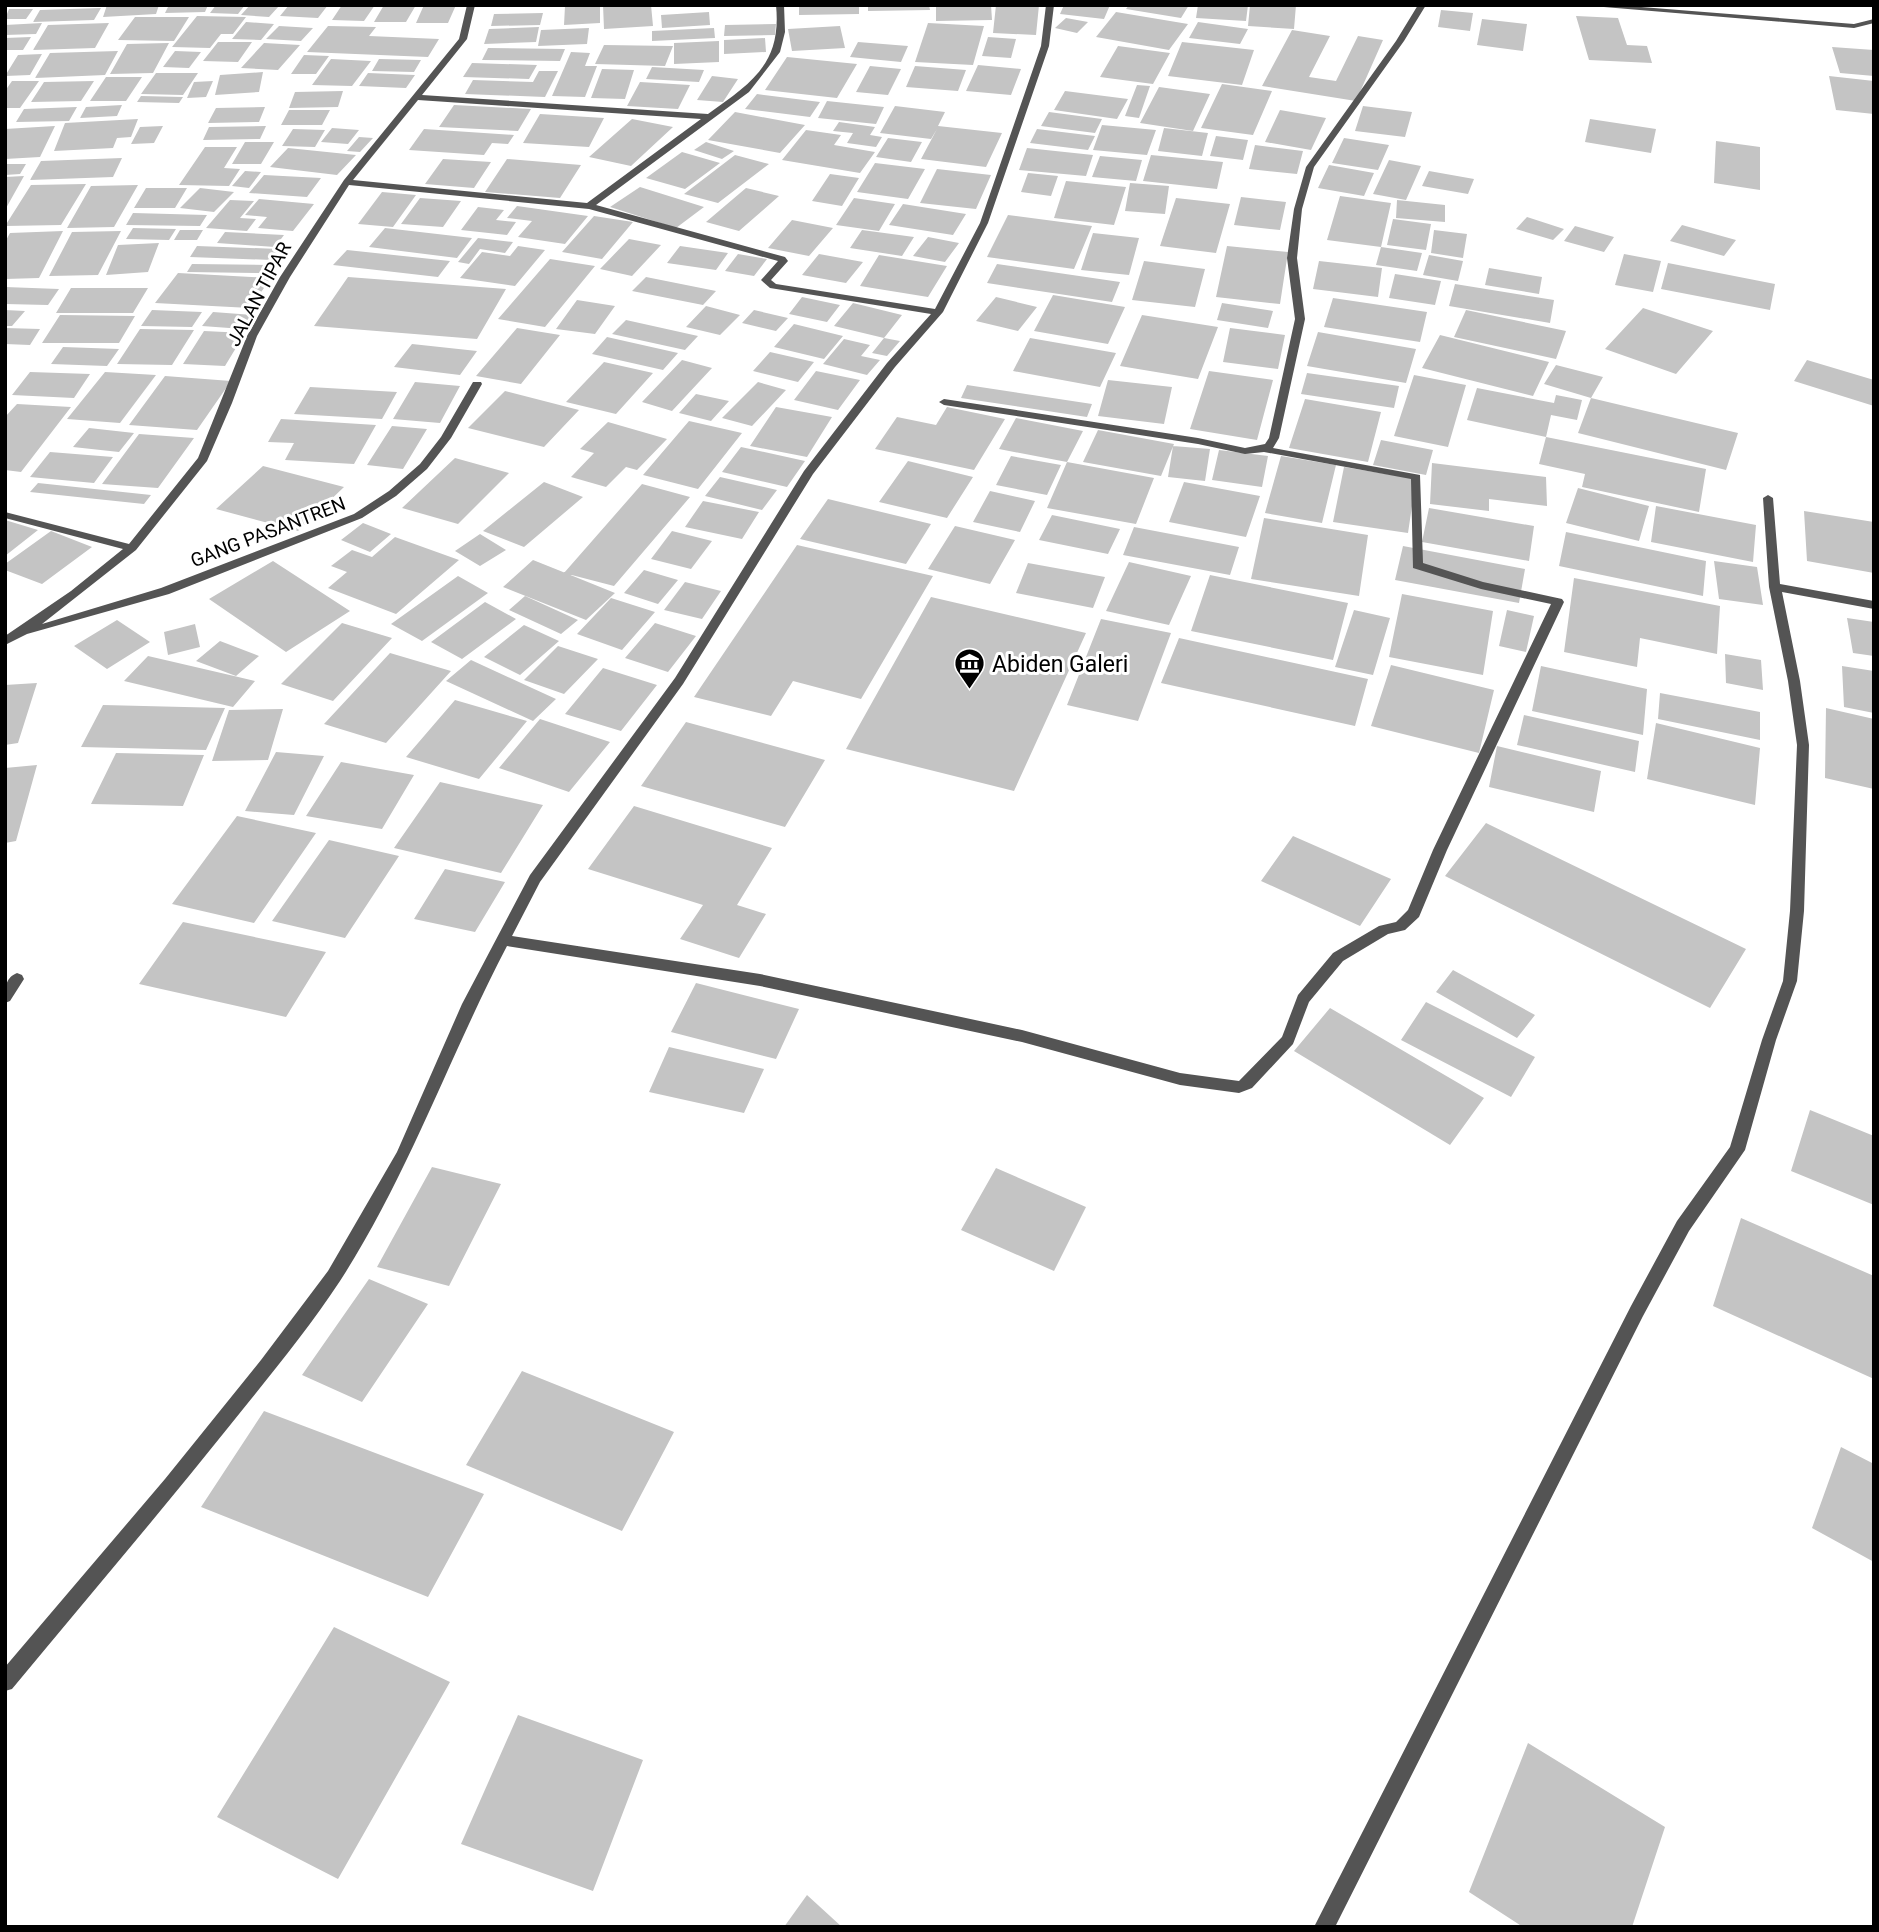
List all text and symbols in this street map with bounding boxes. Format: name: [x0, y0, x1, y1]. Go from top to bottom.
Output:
street label: JALAN TIPAR: [222, 238, 296, 350]
street label: GANG PASANTREN: [187, 492, 349, 572]
museum icon: Abiden Galeri: [952, 647, 986, 691]
place label: Abiden Galeri: [992, 651, 1128, 678]

